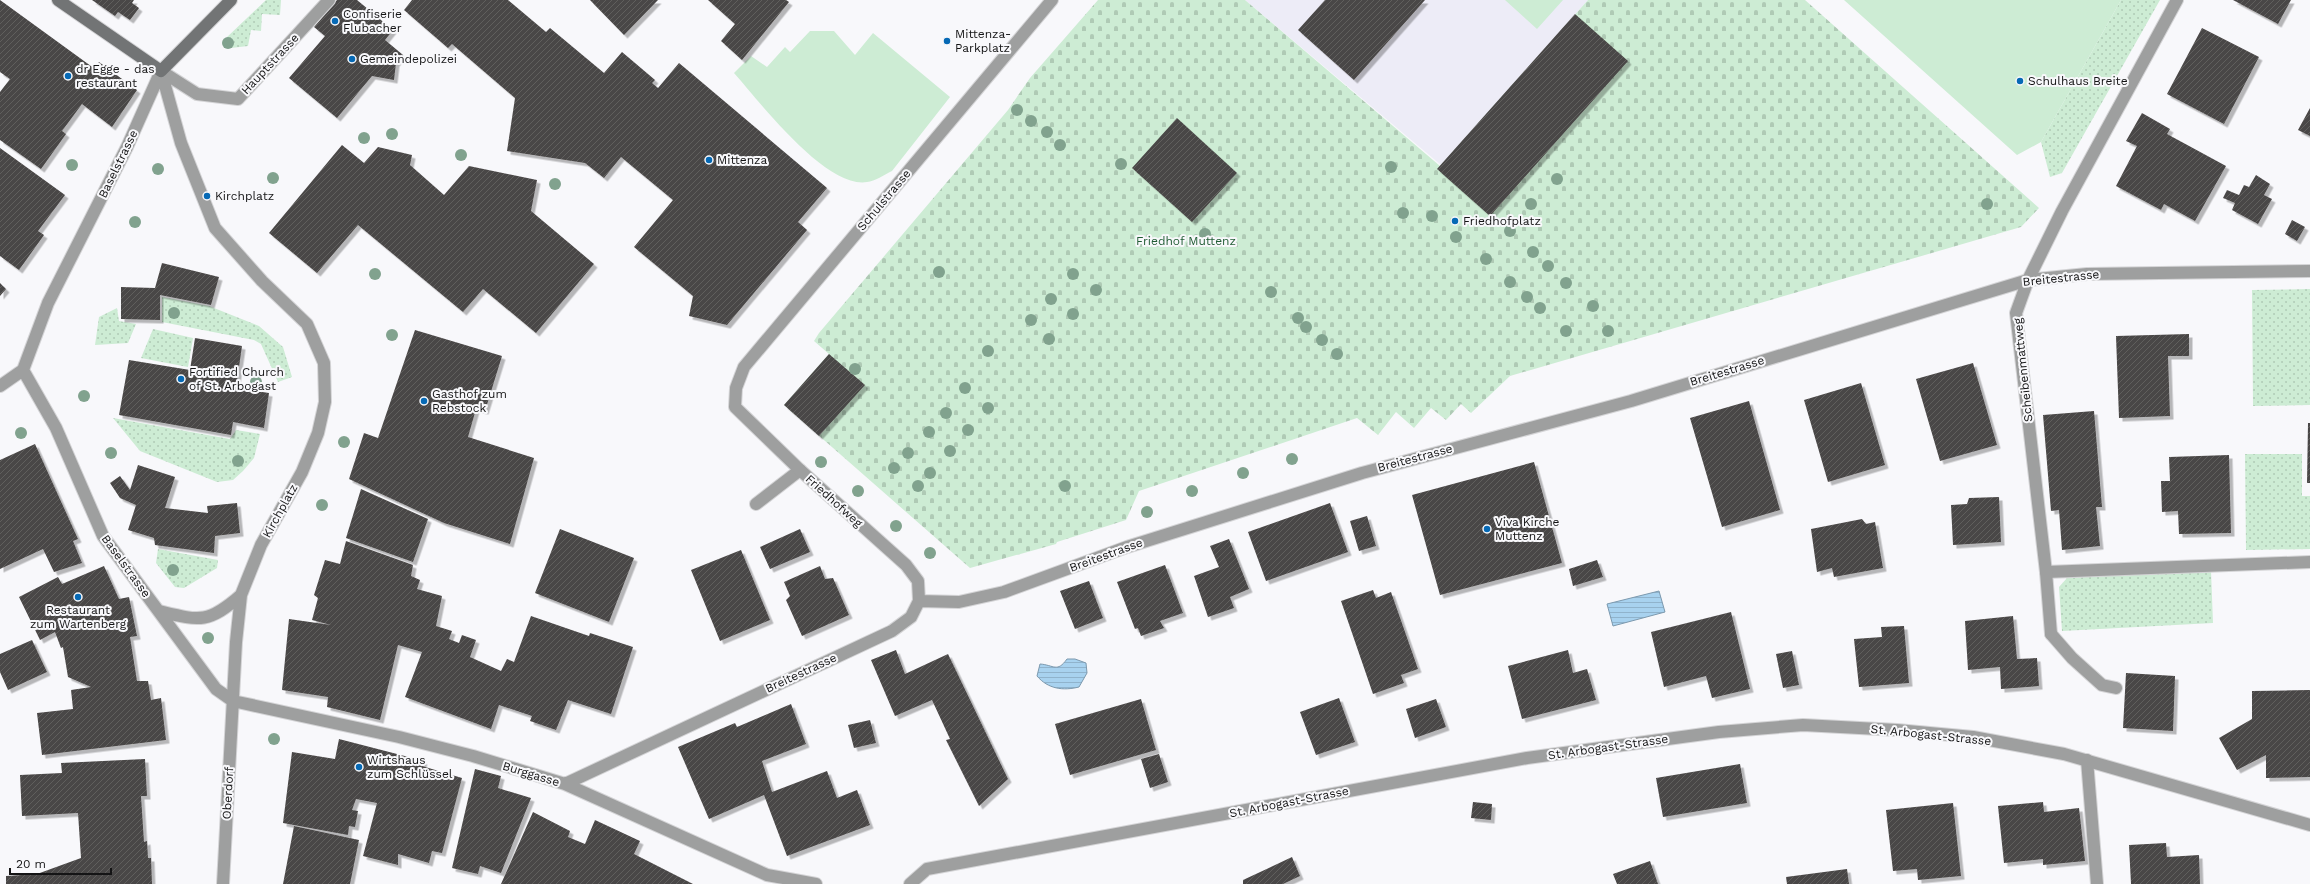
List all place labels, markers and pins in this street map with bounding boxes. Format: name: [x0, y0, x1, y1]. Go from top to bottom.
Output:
place label: Confiserie Flubacher: [343, 7, 402, 35]
marker: Confiserie Flubacher: [330, 16, 340, 26]
place label: Mittenza- Parkplatz: [955, 27, 1011, 55]
marker: Mittenza- Parkplatz: [942, 36, 952, 46]
place label: Gemeindepolizei: [360, 52, 457, 66]
marker: Gemeindepolizei: [347, 54, 357, 64]
place label: dr Egge - das restaurant: [76, 62, 155, 90]
marker: dr Egge - das restaurant: [63, 71, 73, 81]
place label: Schulhaus Breite: [2028, 74, 2128, 88]
marker: Schulhaus Breite: [2015, 76, 2025, 86]
place label: Mittenza: [717, 153, 767, 167]
marker: Mittenza: [704, 155, 714, 165]
place label: Kirchplatz: [215, 189, 274, 203]
marker: Kirchplatz: [202, 191, 212, 201]
place label: Friedhofplatz: [1463, 214, 1541, 228]
marker: Friedhofplatz: [1450, 216, 1460, 226]
place label: Fortified Church of St. Arbogast: [189, 365, 284, 393]
marker: Fortified Church of St. Arbogast: [176, 374, 186, 384]
place label: Gasthof zum Rebstock: [432, 387, 507, 415]
marker: Gasthof zum Rebstock: [419, 396, 429, 406]
place label: Viva Kirche Muttenz: [1495, 515, 1560, 543]
marker: Viva Kirche Muttenz: [1482, 524, 1492, 534]
marker: Restaurant zum Wartenberg: [73, 592, 83, 602]
place label: Restaurant zum Wartenberg: [30, 603, 127, 631]
place label: Wirtshaus zum Schlüssel: [367, 753, 453, 781]
marker: Wirtshaus zum Schlüssel: [354, 762, 364, 772]

